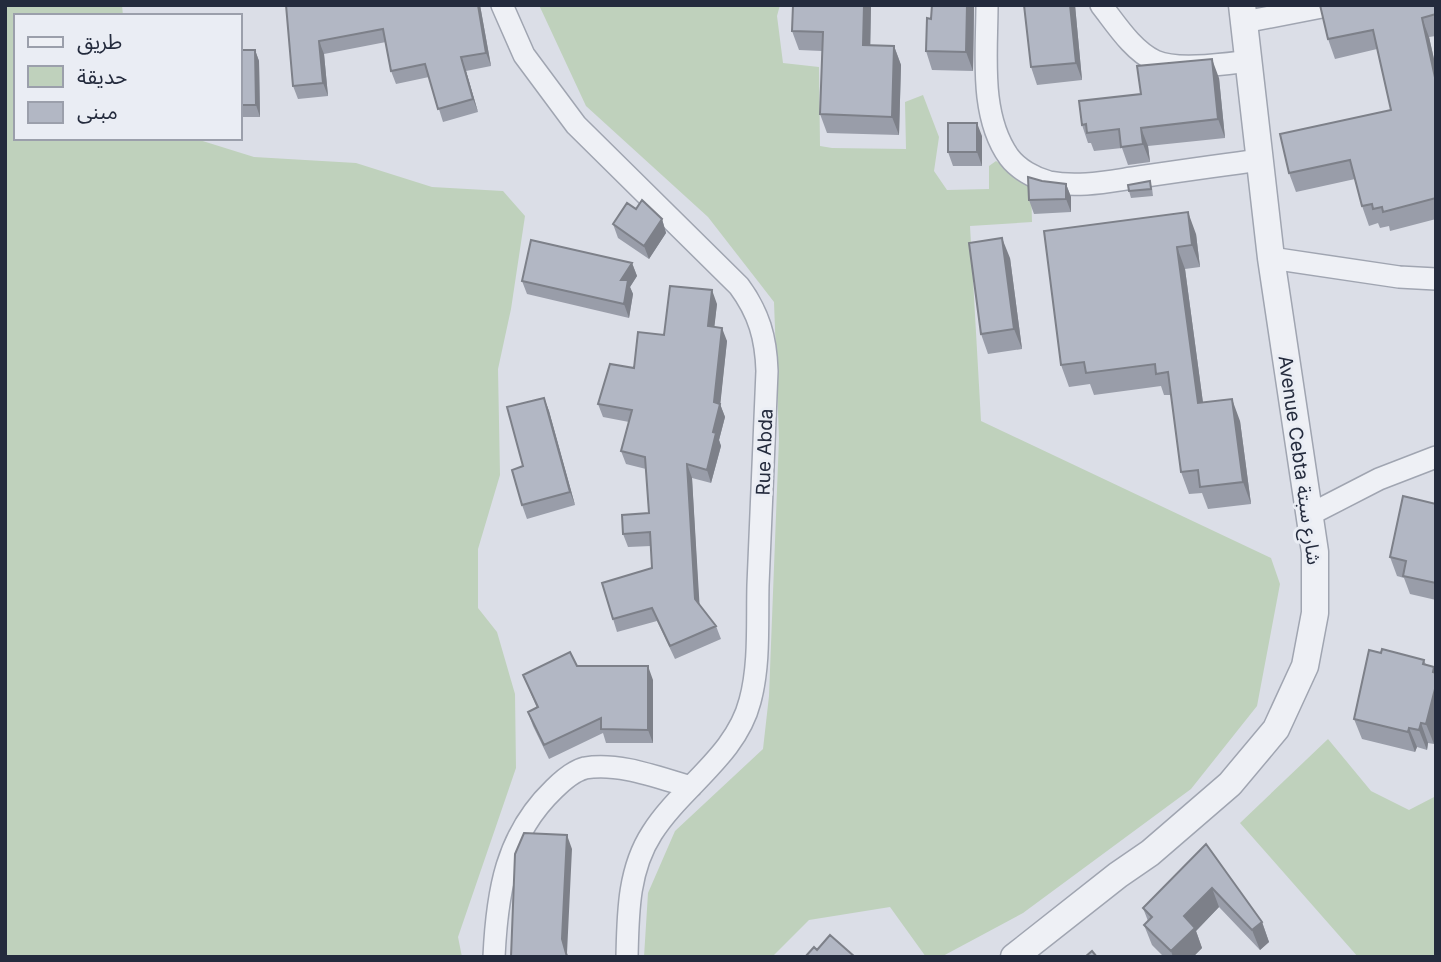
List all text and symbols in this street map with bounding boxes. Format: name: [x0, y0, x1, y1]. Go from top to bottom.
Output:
legend: [14, 14, 242, 140]
text: طريق: [77, 29, 122, 55]
text: حديقة: [77, 64, 127, 89]
text: مبنى: [77, 99, 118, 124]
street label: Avenue Cebta شارع سبتة: [1271, 354, 1326, 566]
street label: Rue Abda: [751, 408, 778, 496]

